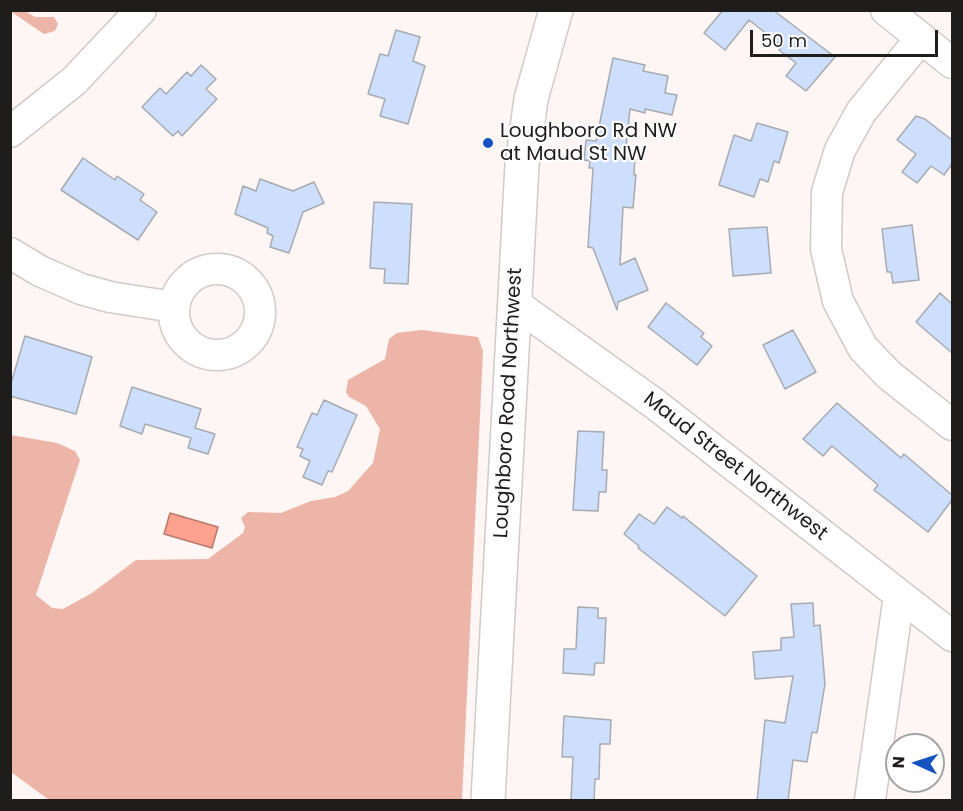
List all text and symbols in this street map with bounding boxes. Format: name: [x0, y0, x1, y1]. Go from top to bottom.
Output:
scale bar: [753, 18, 940, 56]
text: 50 m: [761, 28, 807, 53]
place label: Loughboro Rd NW at Maud St NW: [500, 120, 677, 167]
marker: Loughboro Rd NW at Maud St NW: [481, 136, 495, 150]
street label: Loughboro Road Northwest: [490, 267, 528, 539]
street label: Maud Street Northwest: [638, 388, 832, 546]
north arrow: [885, 733, 945, 793]
text: N: [887, 756, 910, 769]

